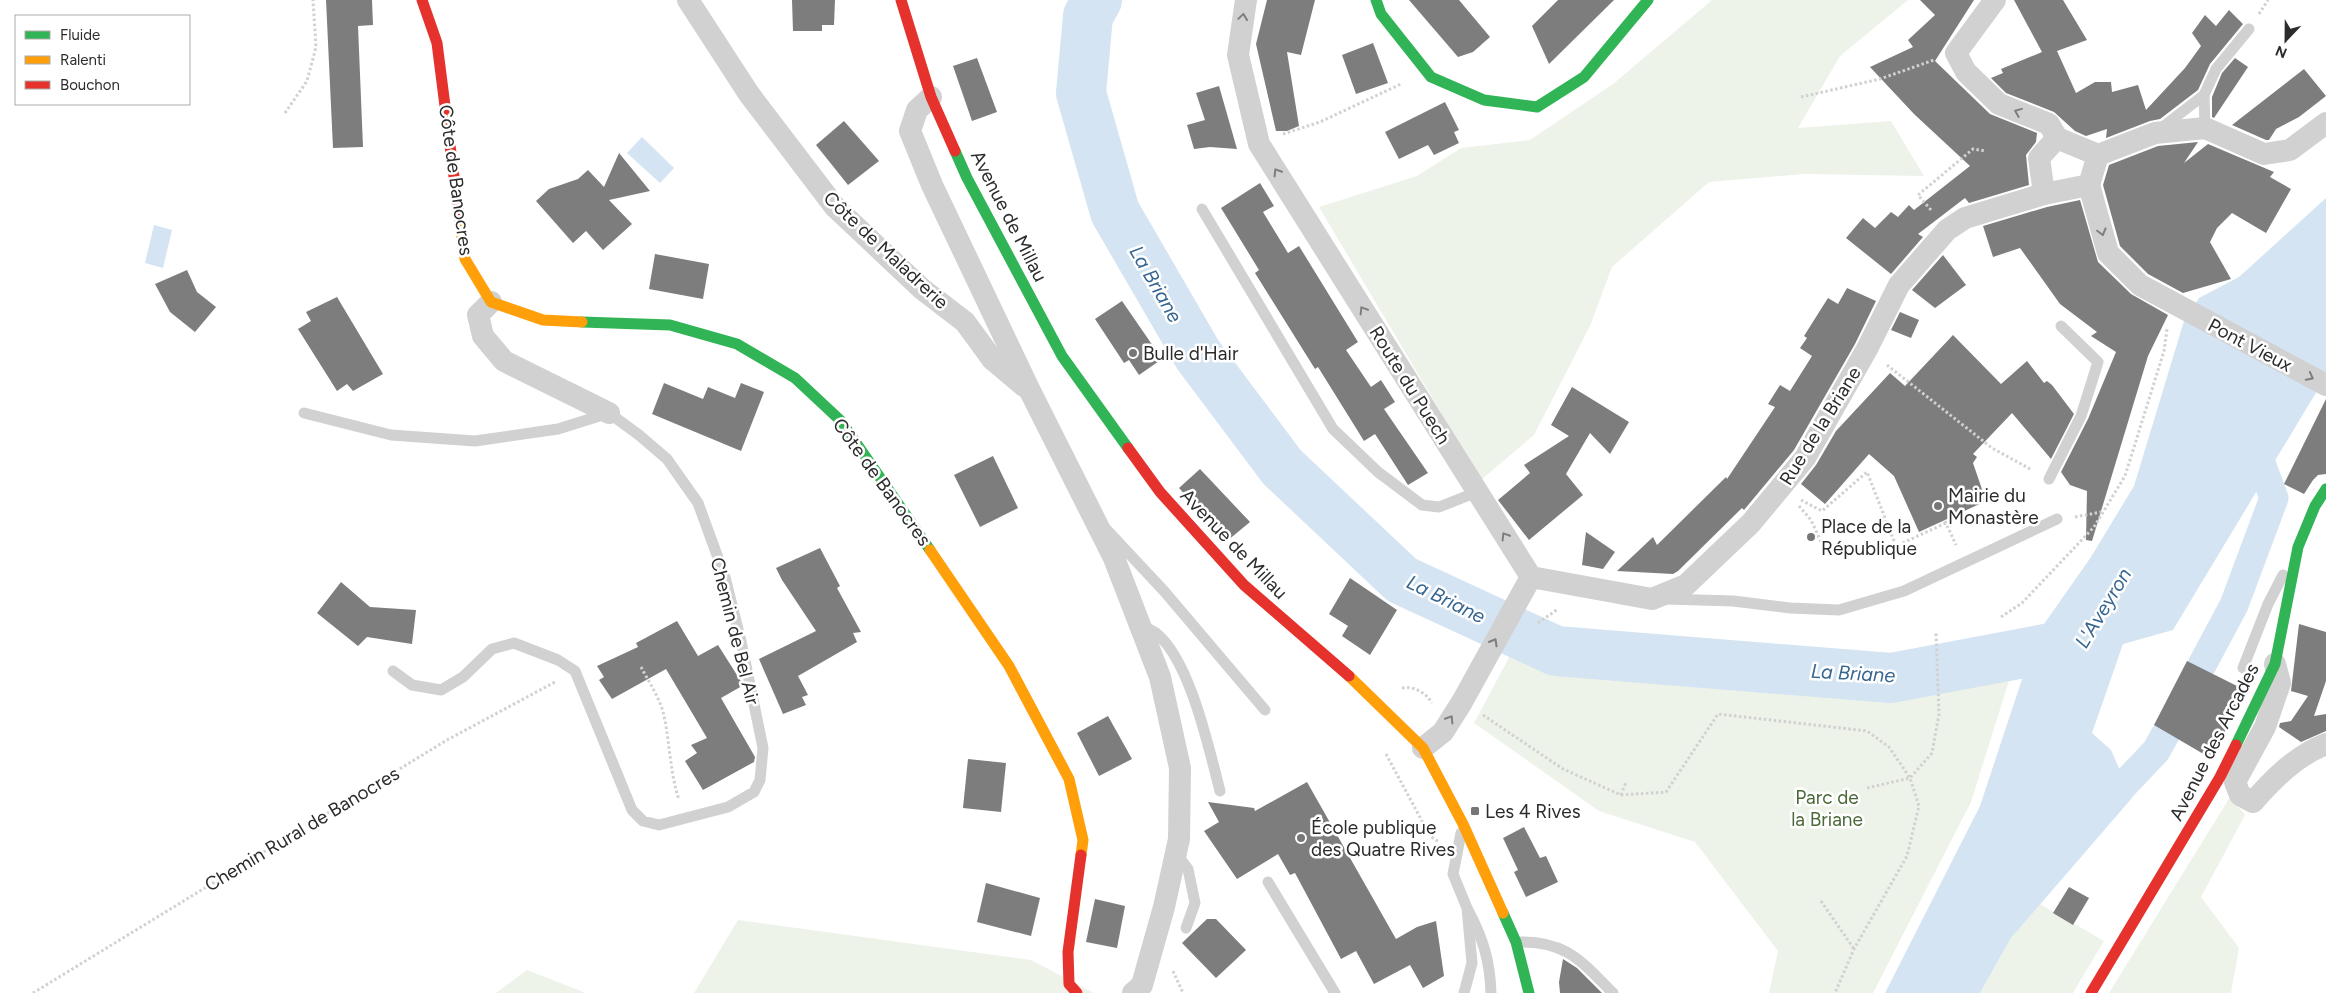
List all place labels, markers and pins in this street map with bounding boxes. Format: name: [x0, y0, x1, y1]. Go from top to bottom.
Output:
place label: Bulle d'Hair: [1143, 342, 1239, 365]
marker: Bulle d'Hair: [1127, 347, 1139, 359]
place label: Mairie du Monastère: [1948, 484, 2039, 529]
marker: Mairie du Monastère: [1932, 500, 1944, 512]
place label: Place de la République: [1821, 515, 1917, 560]
marker: Place de la République: [1805, 531, 1817, 543]
place label: Les 4 Rives: [1485, 800, 1581, 823]
marker: Les 4 Rives: [1469, 805, 1481, 817]
place label: École publique des Quatre Rives: [1311, 816, 1455, 861]
marker: École publique des Quatre Rives: [1295, 832, 1307, 844]

